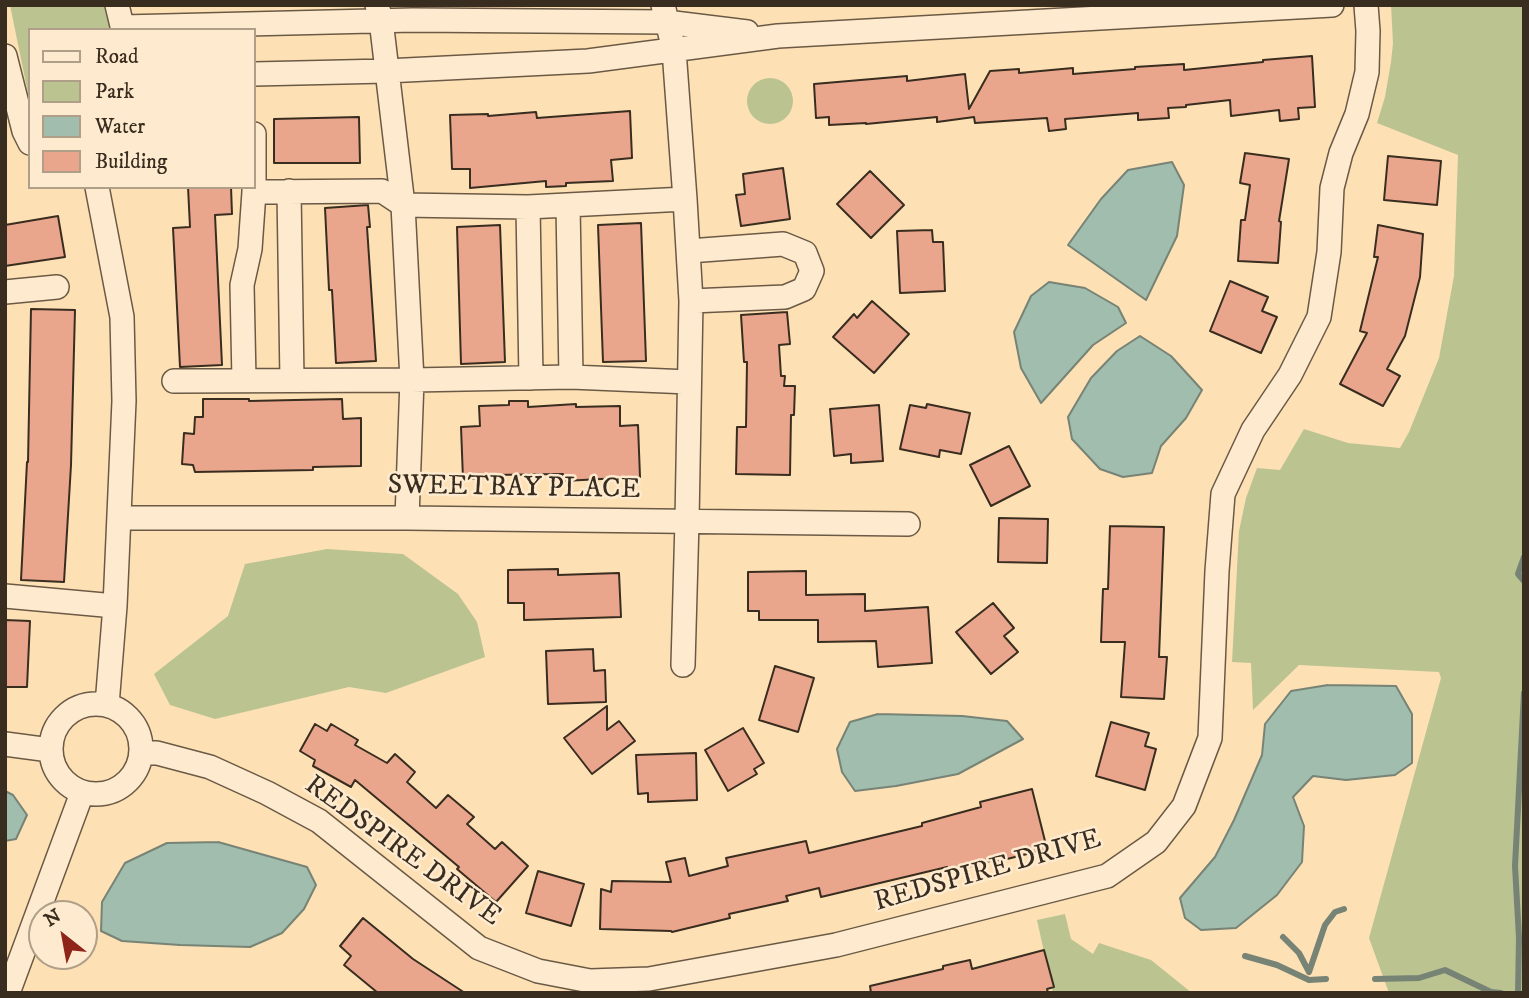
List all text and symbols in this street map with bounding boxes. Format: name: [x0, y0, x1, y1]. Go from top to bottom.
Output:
legend: [28, 28, 256, 189]
text: Road: [95, 44, 139, 70]
text: Park: [95, 79, 134, 105]
text: Water: [95, 114, 145, 140]
text: Building: [95, 149, 167, 175]
street label: SWEETBAY PLACE: [387, 470, 641, 508]
street label: REDSPIRE DRIVE: [297, 769, 507, 935]
street label: REDSPIRE DRIVE: [871, 824, 1105, 920]
north arrow: [28, 900, 98, 970]
text: N: [40, 904, 66, 932]

